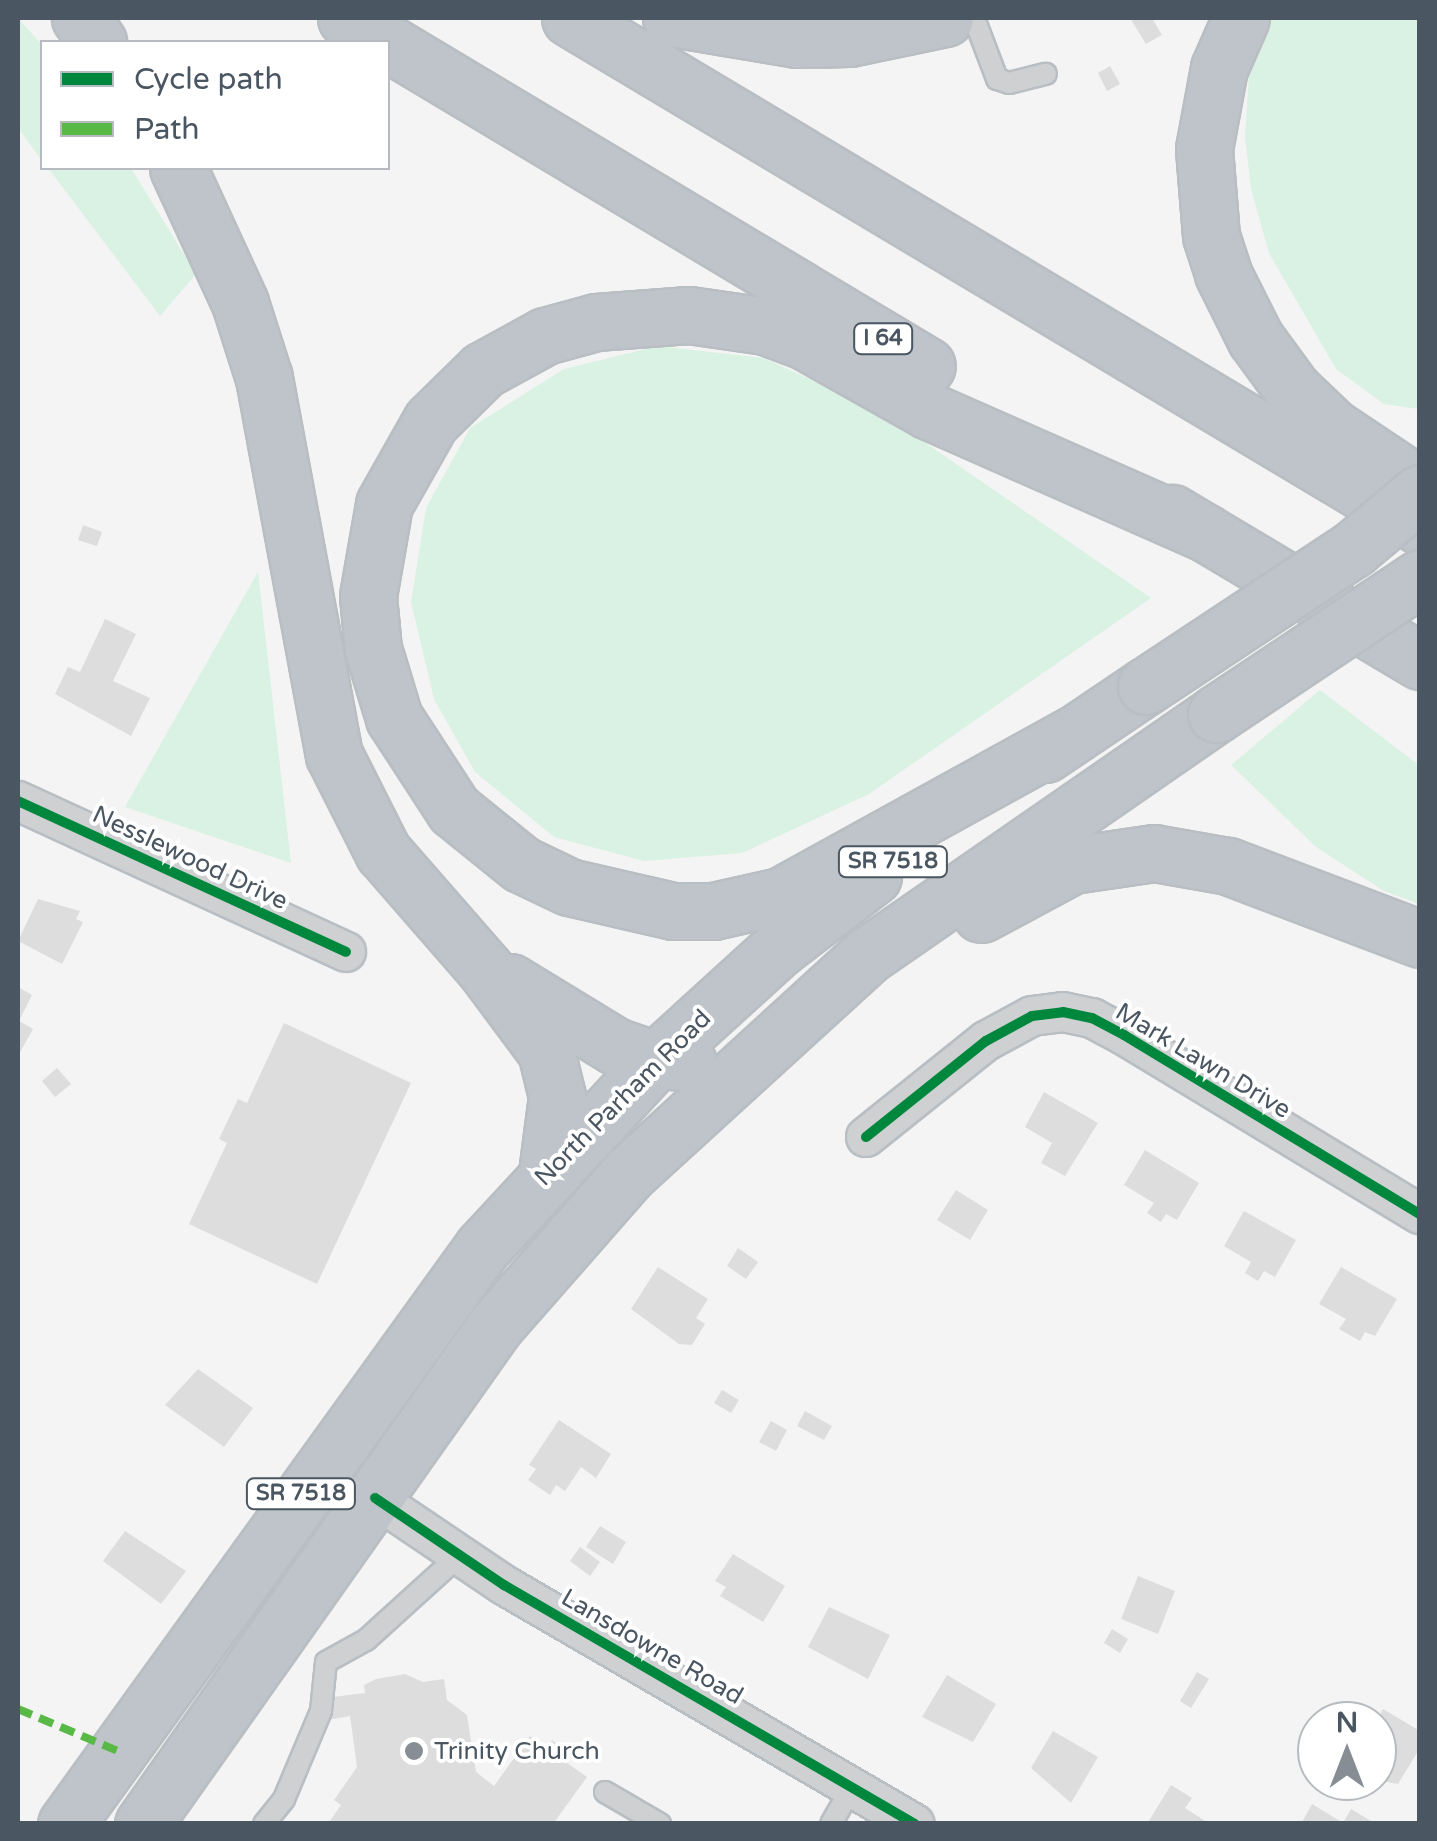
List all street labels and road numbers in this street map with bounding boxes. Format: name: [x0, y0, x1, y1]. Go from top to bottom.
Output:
road number: I 64: [853, 322, 913, 356]
street label: Nesslewood Drive: [88, 800, 292, 916]
road number: SR 7518: [836, 845, 950, 879]
street label: Mark Lawn Drive: [1110, 997, 1296, 1125]
street label: North Parham Road: [529, 1004, 717, 1192]
road number: SR 7518: [244, 1477, 358, 1511]
street label: Lansdowne Road: [556, 1583, 748, 1711]

